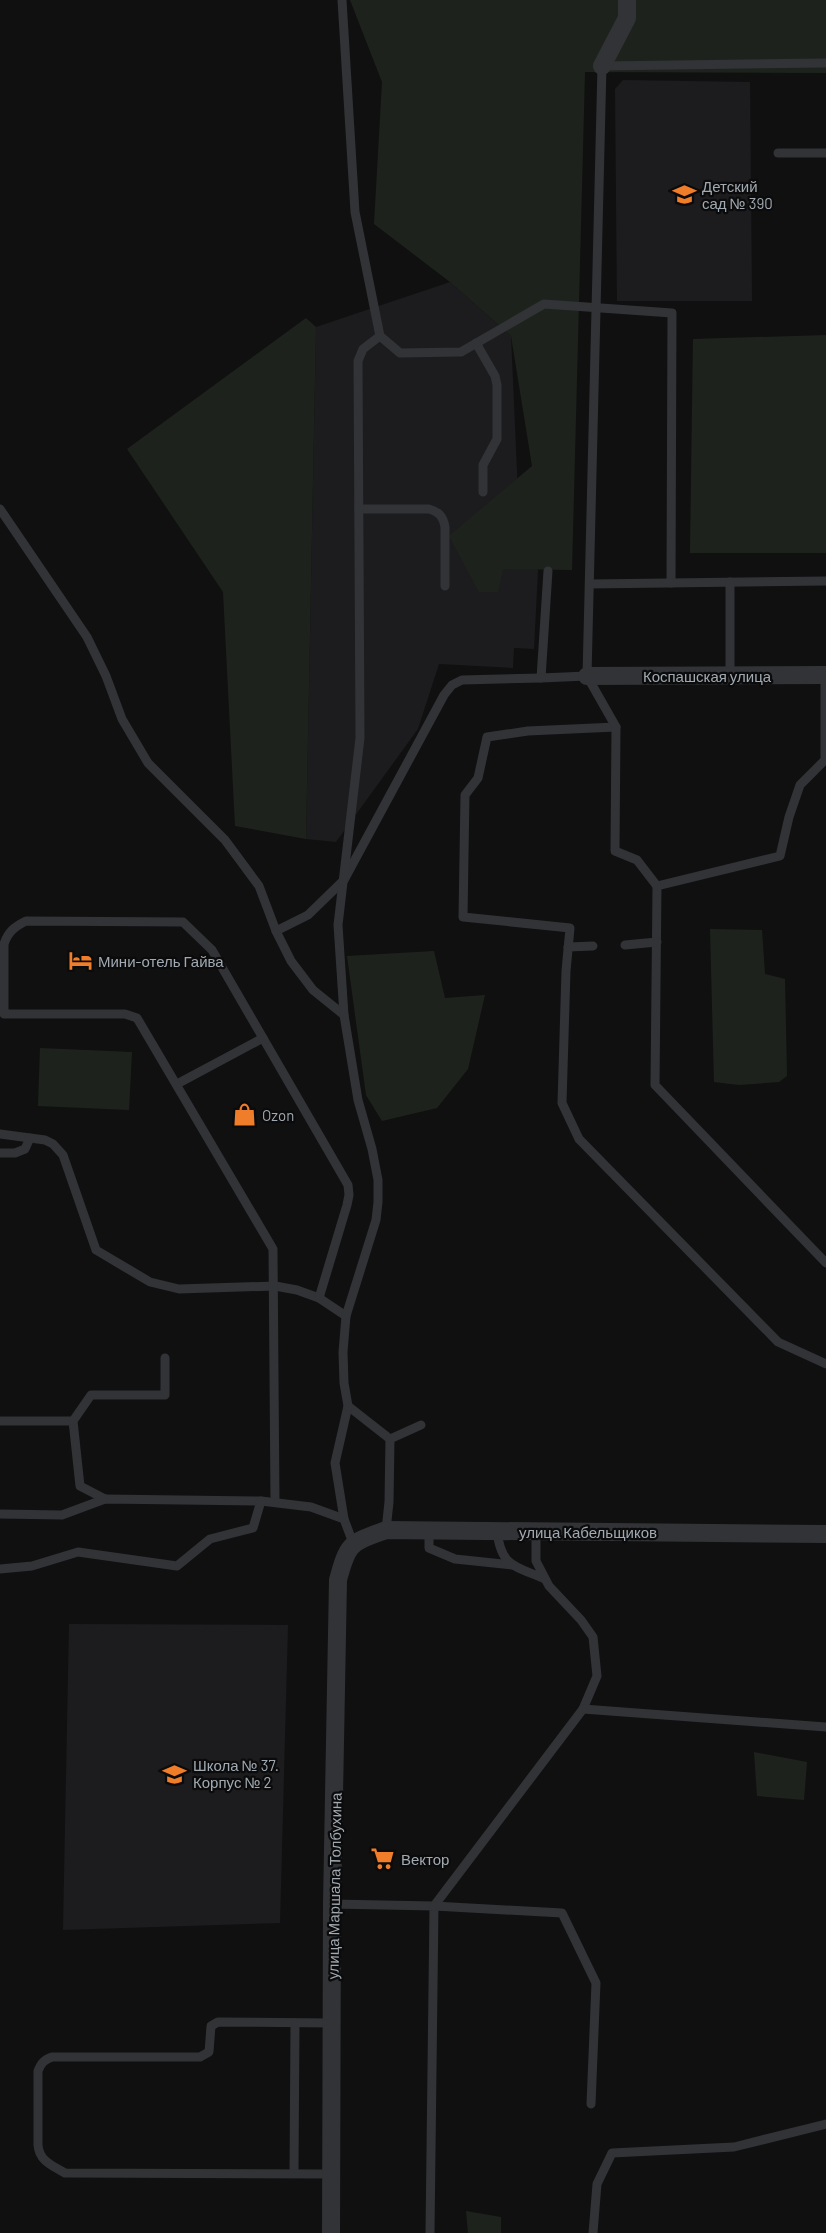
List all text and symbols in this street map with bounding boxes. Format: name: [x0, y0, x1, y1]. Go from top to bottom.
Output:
place label: Детский сад № 390: [702, 177, 773, 212]
school or university icon: Детский сад № 390: [671, 182, 697, 208]
street label: Коспашская улица: [643, 667, 772, 685]
hotel icon: Мини-отель Гайва: [67, 948, 93, 974]
place label: Мини-отель Гайва: [98, 952, 224, 970]
shop icon: Ozon: [231, 1102, 257, 1128]
place label: Ozon: [262, 1106, 294, 1124]
street label: улица Кабельщиков: [519, 1523, 657, 1541]
place label: Школа № 37. Корпус № 2: [193, 1756, 279, 1791]
school or university icon: Школа № 37. Корпус № 2: [162, 1761, 188, 1787]
street label: улица Маршала Толбухина: [323, 1792, 345, 1980]
supermarket icon: Вектор: [370, 1846, 396, 1872]
place label: Вектор: [401, 1850, 449, 1868]

